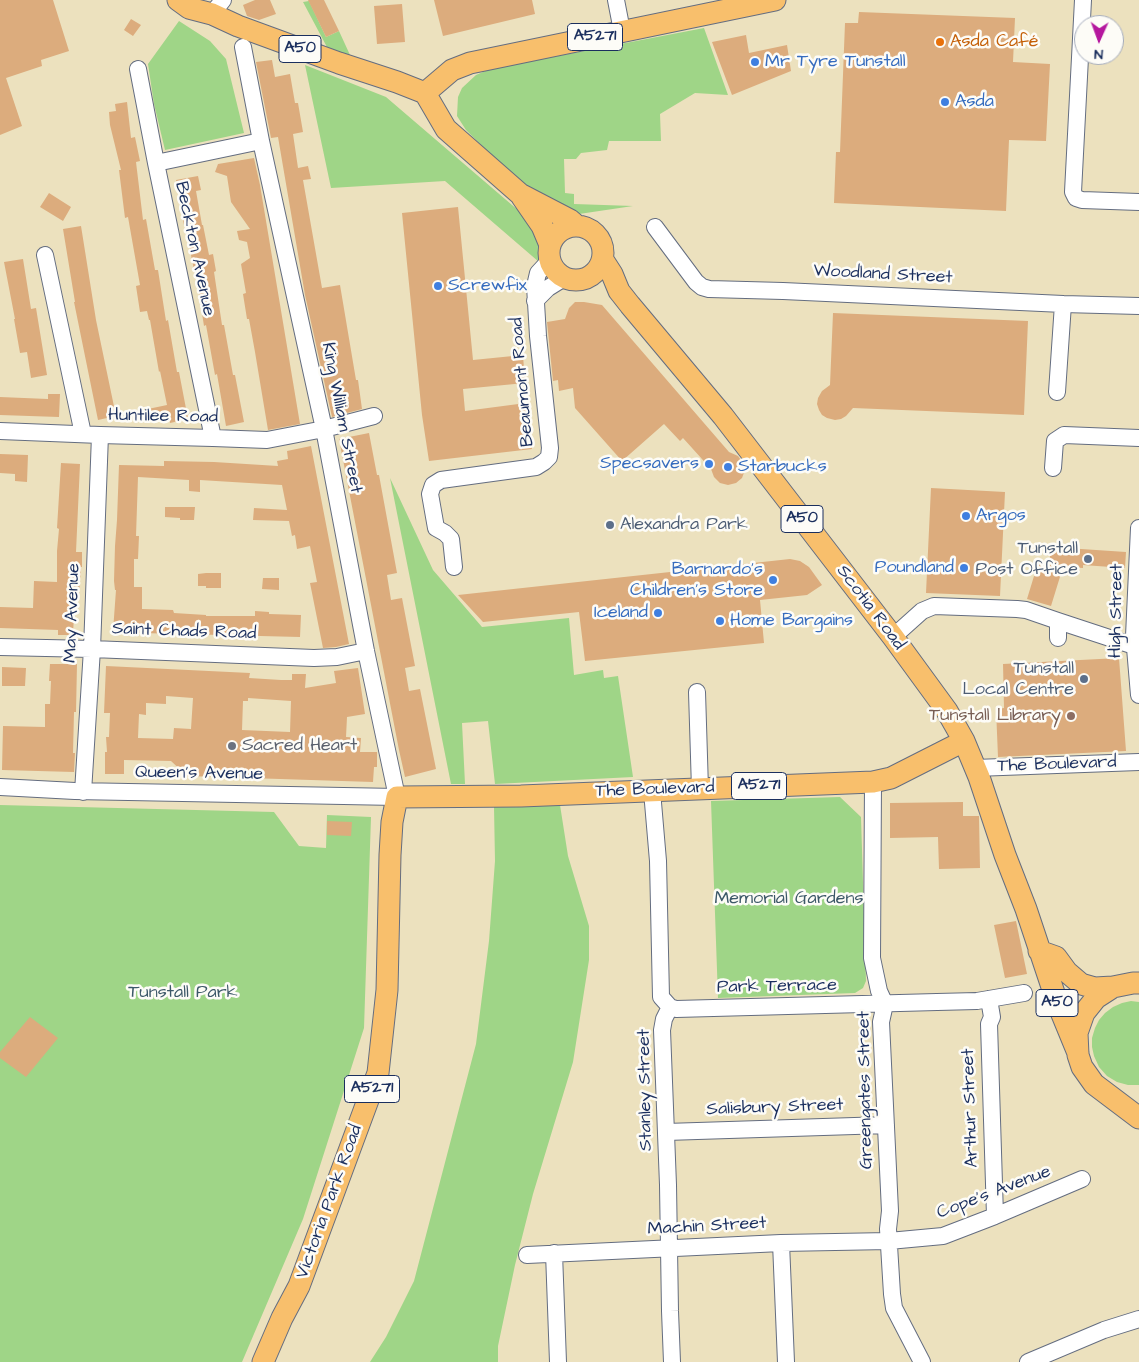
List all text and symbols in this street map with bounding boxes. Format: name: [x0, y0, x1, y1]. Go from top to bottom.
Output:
north arrow: [1074, 15, 1124, 65]
road number: A5271: [568, 24, 622, 51]
place label: Asda Café: [950, 31, 1038, 53]
road number: A50: [279, 36, 321, 62]
marker: Asda Café: [934, 36, 946, 48]
text: N: [1094, 44, 1103, 64]
place label: Mr Tyre Tunstall: [765, 51, 905, 73]
marker: Mr Tyre Tunstall: [749, 56, 761, 68]
place label: Asda: [955, 91, 994, 113]
marker: Asda: [939, 96, 951, 108]
street label: Beckton Avenue: [169, 180, 219, 318]
street label: Woodland Street: [813, 261, 953, 289]
place label: Screwfix: [448, 275, 527, 297]
marker: Screwfix: [432, 280, 444, 292]
street label: Beaumont Road: [507, 316, 539, 448]
street label: King William Street: [316, 341, 366, 495]
street label: Huntilee Road: [108, 405, 218, 429]
place label: Specsavers: [600, 453, 699, 475]
place label: Starbucks: [738, 456, 827, 478]
marker: Specsavers: [703, 458, 715, 470]
marker: Starbucks: [722, 461, 734, 473]
place label: Argos: [976, 505, 1026, 527]
road number: A50: [781, 506, 823, 532]
marker: Argos: [960, 510, 972, 522]
place label: Alexandra Park: [620, 514, 748, 536]
marker: Alexandra Park: [604, 519, 616, 531]
place label: Tunstall Post Office: [976, 538, 1078, 580]
marker: Tunstall Post Office: [1082, 553, 1094, 565]
place label: Poundland: [875, 557, 954, 579]
place label: Barnardo's Children's Store: [630, 559, 763, 602]
street label: Scotia Road: [831, 561, 909, 655]
marker: Poundland: [958, 562, 970, 574]
street label: May Avenue: [60, 563, 86, 663]
street label: High Street: [1105, 564, 1129, 658]
marker: Barnardo's Children's Store: [767, 574, 779, 586]
place label: Iceland: [594, 602, 648, 624]
marker: Iceland: [652, 607, 664, 619]
place label: Home Bargains: [730, 610, 853, 632]
marker: Home Bargains: [714, 615, 726, 627]
street label: Saint Chads Road: [111, 619, 257, 645]
place label: Tunstall Local Centre: [962, 658, 1074, 701]
marker: Tunstall Local Centre: [1078, 673, 1090, 685]
place label: Tunstall Library: [929, 705, 1061, 727]
marker: Tunstall Library: [1065, 710, 1077, 722]
place label: Sacred Heart: [242, 735, 357, 757]
marker: Sacred Heart: [226, 740, 238, 752]
street label: The Boulevard: [997, 752, 1117, 778]
street label: Queen's Avenue: [135, 762, 263, 786]
road number: A5271: [732, 772, 786, 799]
street label: The Boulevard: [595, 777, 715, 803]
park label: Memorial Gardens: [714, 888, 864, 910]
street label: Park Terrace: [717, 975, 837, 999]
park label: Tunstall Park: [128, 982, 238, 1004]
road number: A50: [1036, 990, 1078, 1016]
street label: Greengates Street: [854, 1011, 878, 1169]
street label: Stanley Street: [634, 1029, 658, 1151]
street label: Arthur Street: [958, 1048, 984, 1168]
road number: A5271: [344, 1076, 400, 1102]
street label: Salisbury Street: [706, 1095, 844, 1121]
street label: Victoria Park Road: [292, 1122, 368, 1282]
street label: Cope's Avenue: [934, 1161, 1054, 1225]
street label: Machin Street: [647, 1213, 767, 1241]

